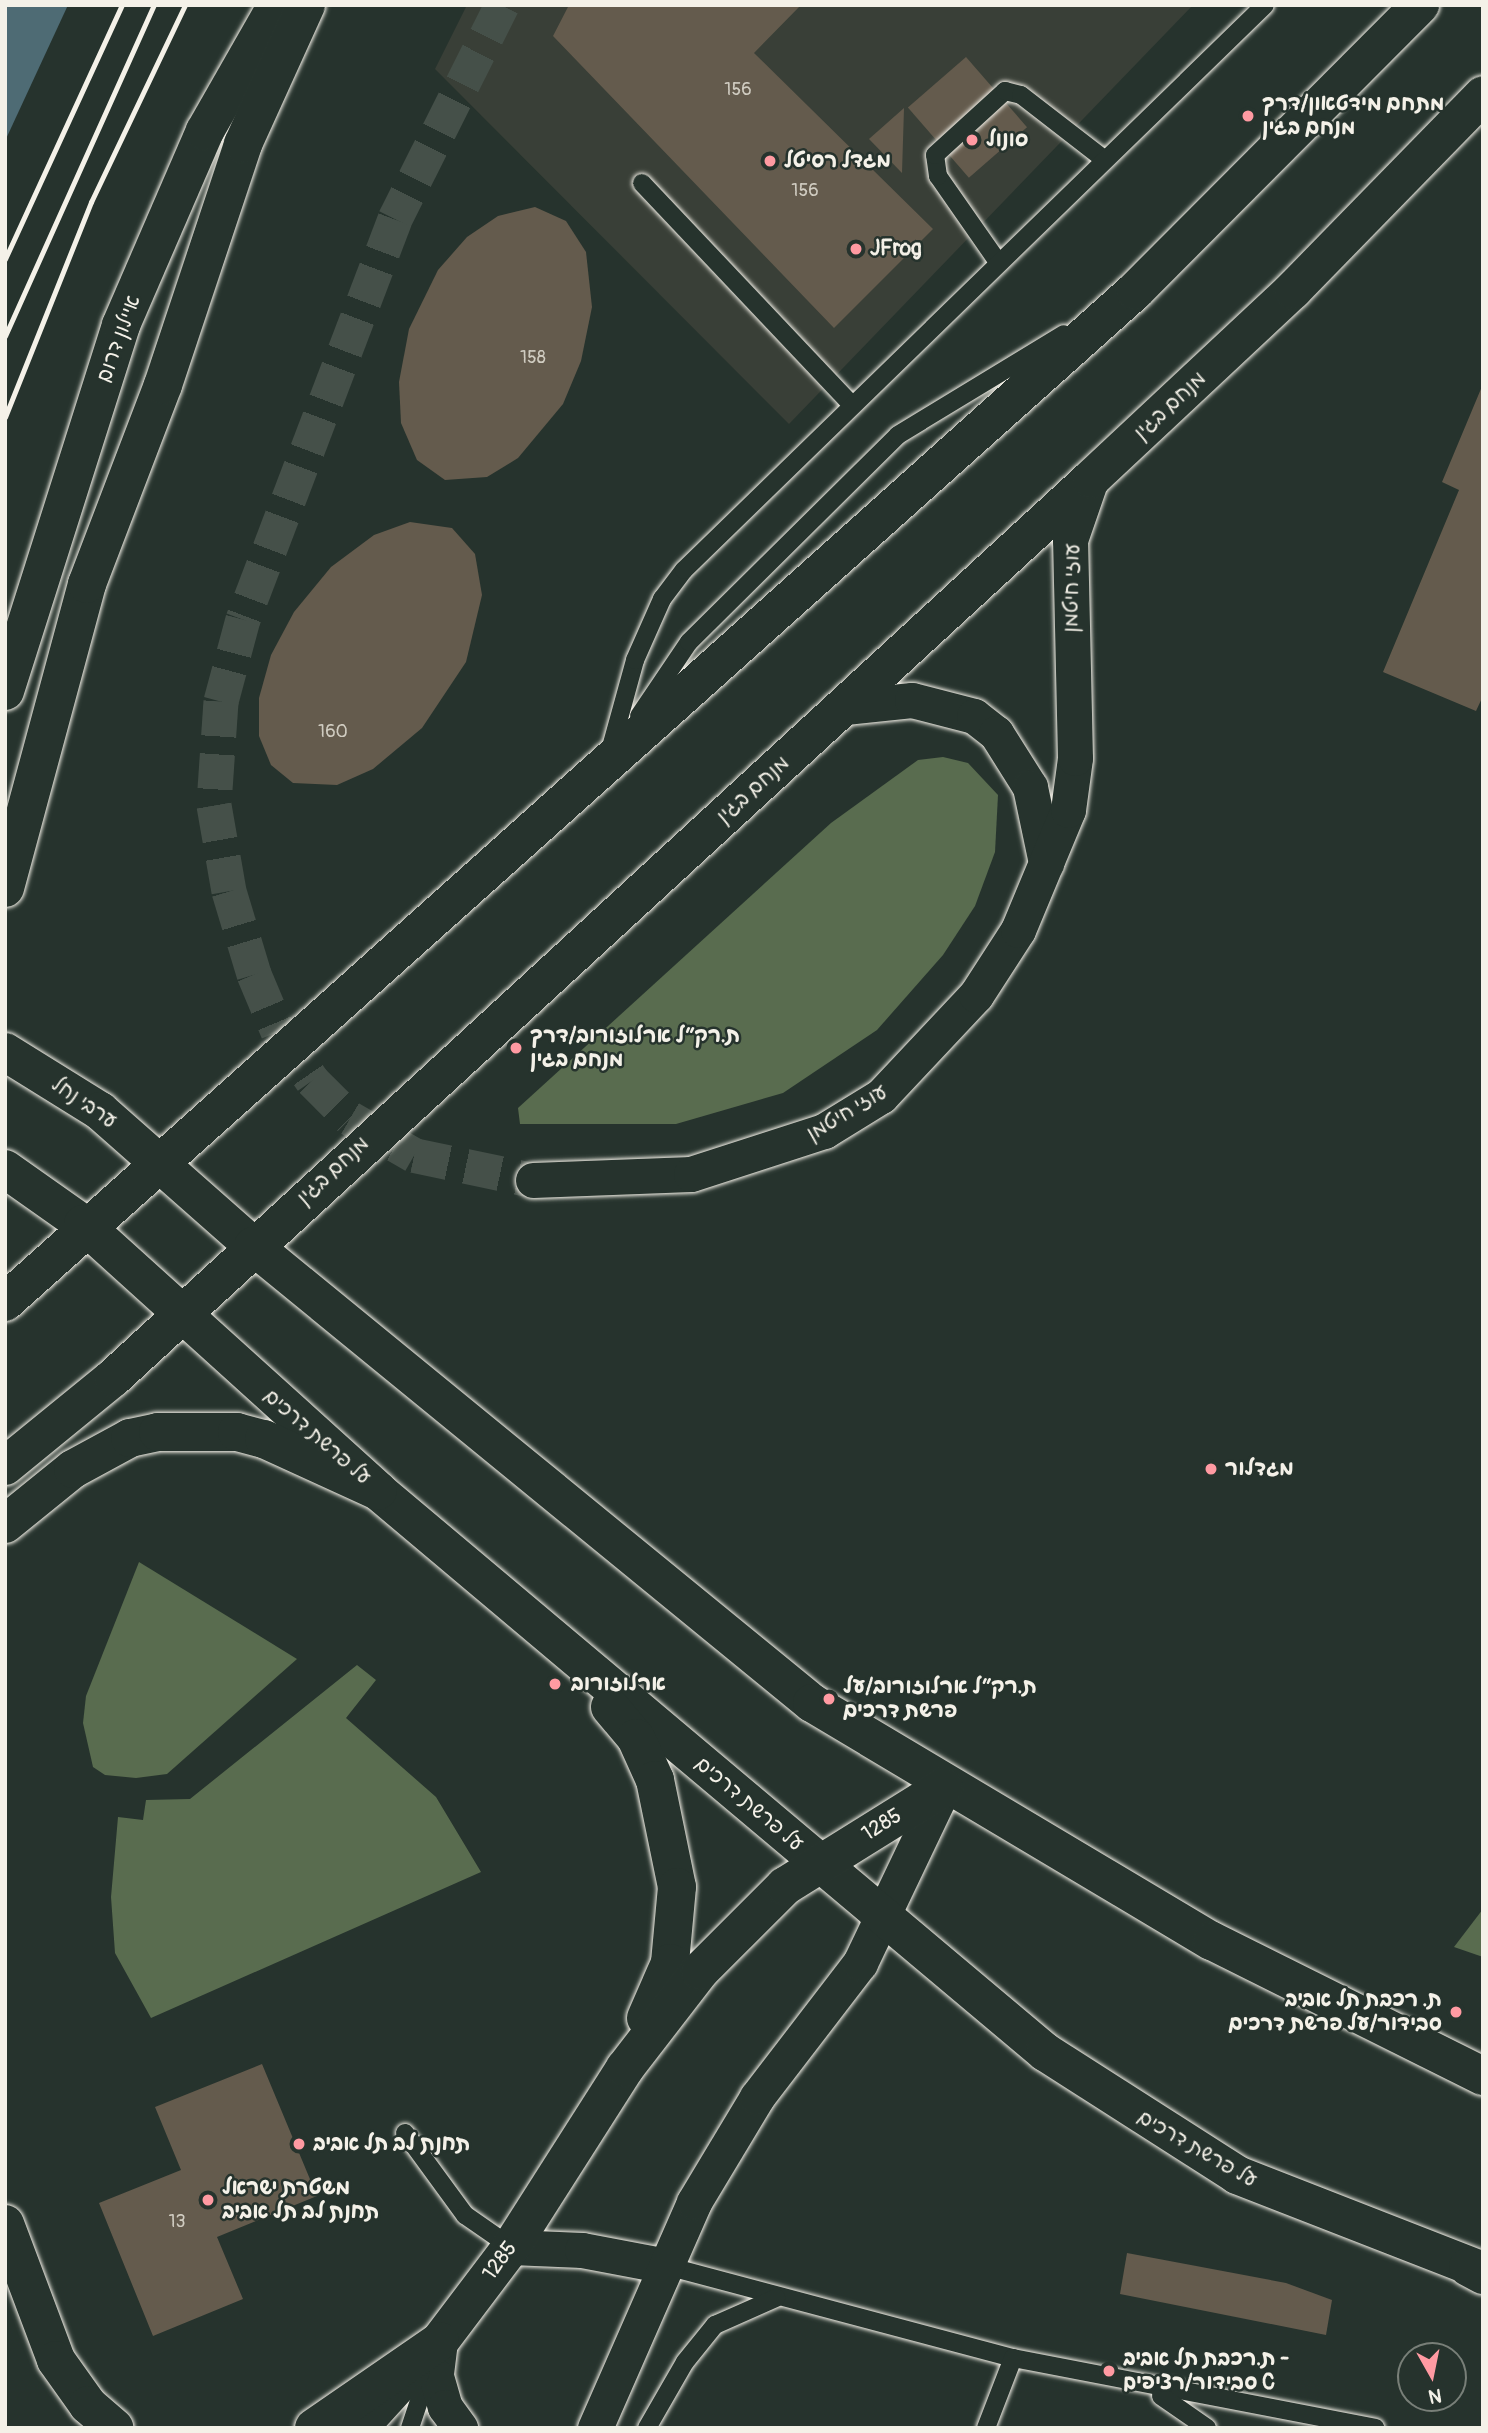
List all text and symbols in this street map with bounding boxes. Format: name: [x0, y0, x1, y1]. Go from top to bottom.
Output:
house number: 156: [724, 79, 752, 101]
place label: מתחם מידטאון/דרך מנחם בגין: [1262, 91, 1444, 141]
marker: מתחם מידטאון/דרך מנחם בגין: [1240, 108, 1256, 124]
place label: סונול: [986, 127, 1028, 153]
marker: סונול: [964, 132, 980, 148]
place label: מגדל רסיטל: [784, 148, 891, 174]
marker: מגדל רסיטל: [762, 153, 778, 169]
house number: 156: [791, 180, 819, 202]
place label: JFrog: [870, 236, 922, 262]
marker: JFrog: [848, 241, 864, 257]
street label: איילון דרום: [92, 292, 146, 386]
house number: 158: [520, 347, 546, 369]
street label: מנחם בגין: [1129, 366, 1211, 446]
street label: עוזי חיטמן: [1059, 543, 1085, 633]
house number: 160: [318, 721, 348, 743]
street label: מנחם בגין: [711, 751, 795, 829]
place label: ת.רק״ל ארלוזורוב/דרך מנחם בגין: [530, 1023, 740, 1073]
marker: ת.רק״ל ארלוזורוב/דרך מנחם בגין: [508, 1040, 524, 1056]
street label: ערבי נחל: [46, 1072, 122, 1134]
street label: עוזי חיטמן: [802, 1079, 892, 1147]
street label: מנחם בגין: [292, 1131, 374, 1211]
street label: על פרשת דרכים: [258, 1383, 376, 1491]
place label: מגדלור: [1225, 1456, 1294, 1482]
marker: מגדלור: [1203, 1461, 1219, 1477]
place label: ארלוזורוב: [571, 1671, 666, 1697]
marker: ארלוזורוב: [545, 1674, 565, 1694]
place label: ת.רק״ל ארלוזורוב/על פרשת דרכים: [843, 1674, 1037, 1724]
marker: ת.רק״ל ארלוזורוב/על פרשת דרכים: [821, 1691, 837, 1707]
street label: על פרשת דרכים: [690, 1751, 808, 1857]
street label: 1285: [858, 1803, 906, 1847]
place label: ת. רכבת תל אביב סבידור/על פרשת דרכים: [1228, 1987, 1442, 2037]
marker: ת. רכבת תל אביב סבידור/על פרשת דרכים: [1448, 2004, 1464, 2020]
street label: על פרשת דרכים: [1133, 2105, 1261, 2193]
place label: תחנת לב תל אביב: [313, 2131, 470, 2157]
marker: תחנת לב תל אביב: [291, 2136, 307, 2152]
place label: משטרת ישראל תחנת לב תל אביב: [222, 2175, 379, 2225]
marker: משטרת ישראל תחנת לב תל אביב: [200, 2192, 216, 2208]
house number: 13: [168, 2211, 186, 2233]
street label: 1285: [477, 2237, 523, 2285]
north arrow: [1397, 2342, 1467, 2412]
place label: ת.רכבת תל אביב - סבידור/רציפים C: [1123, 2346, 1289, 2396]
marker: ת.רכבת תל אביב - סבידור/רציפים C: [1101, 2363, 1117, 2379]
text: N: [1427, 2383, 1443, 2409]

